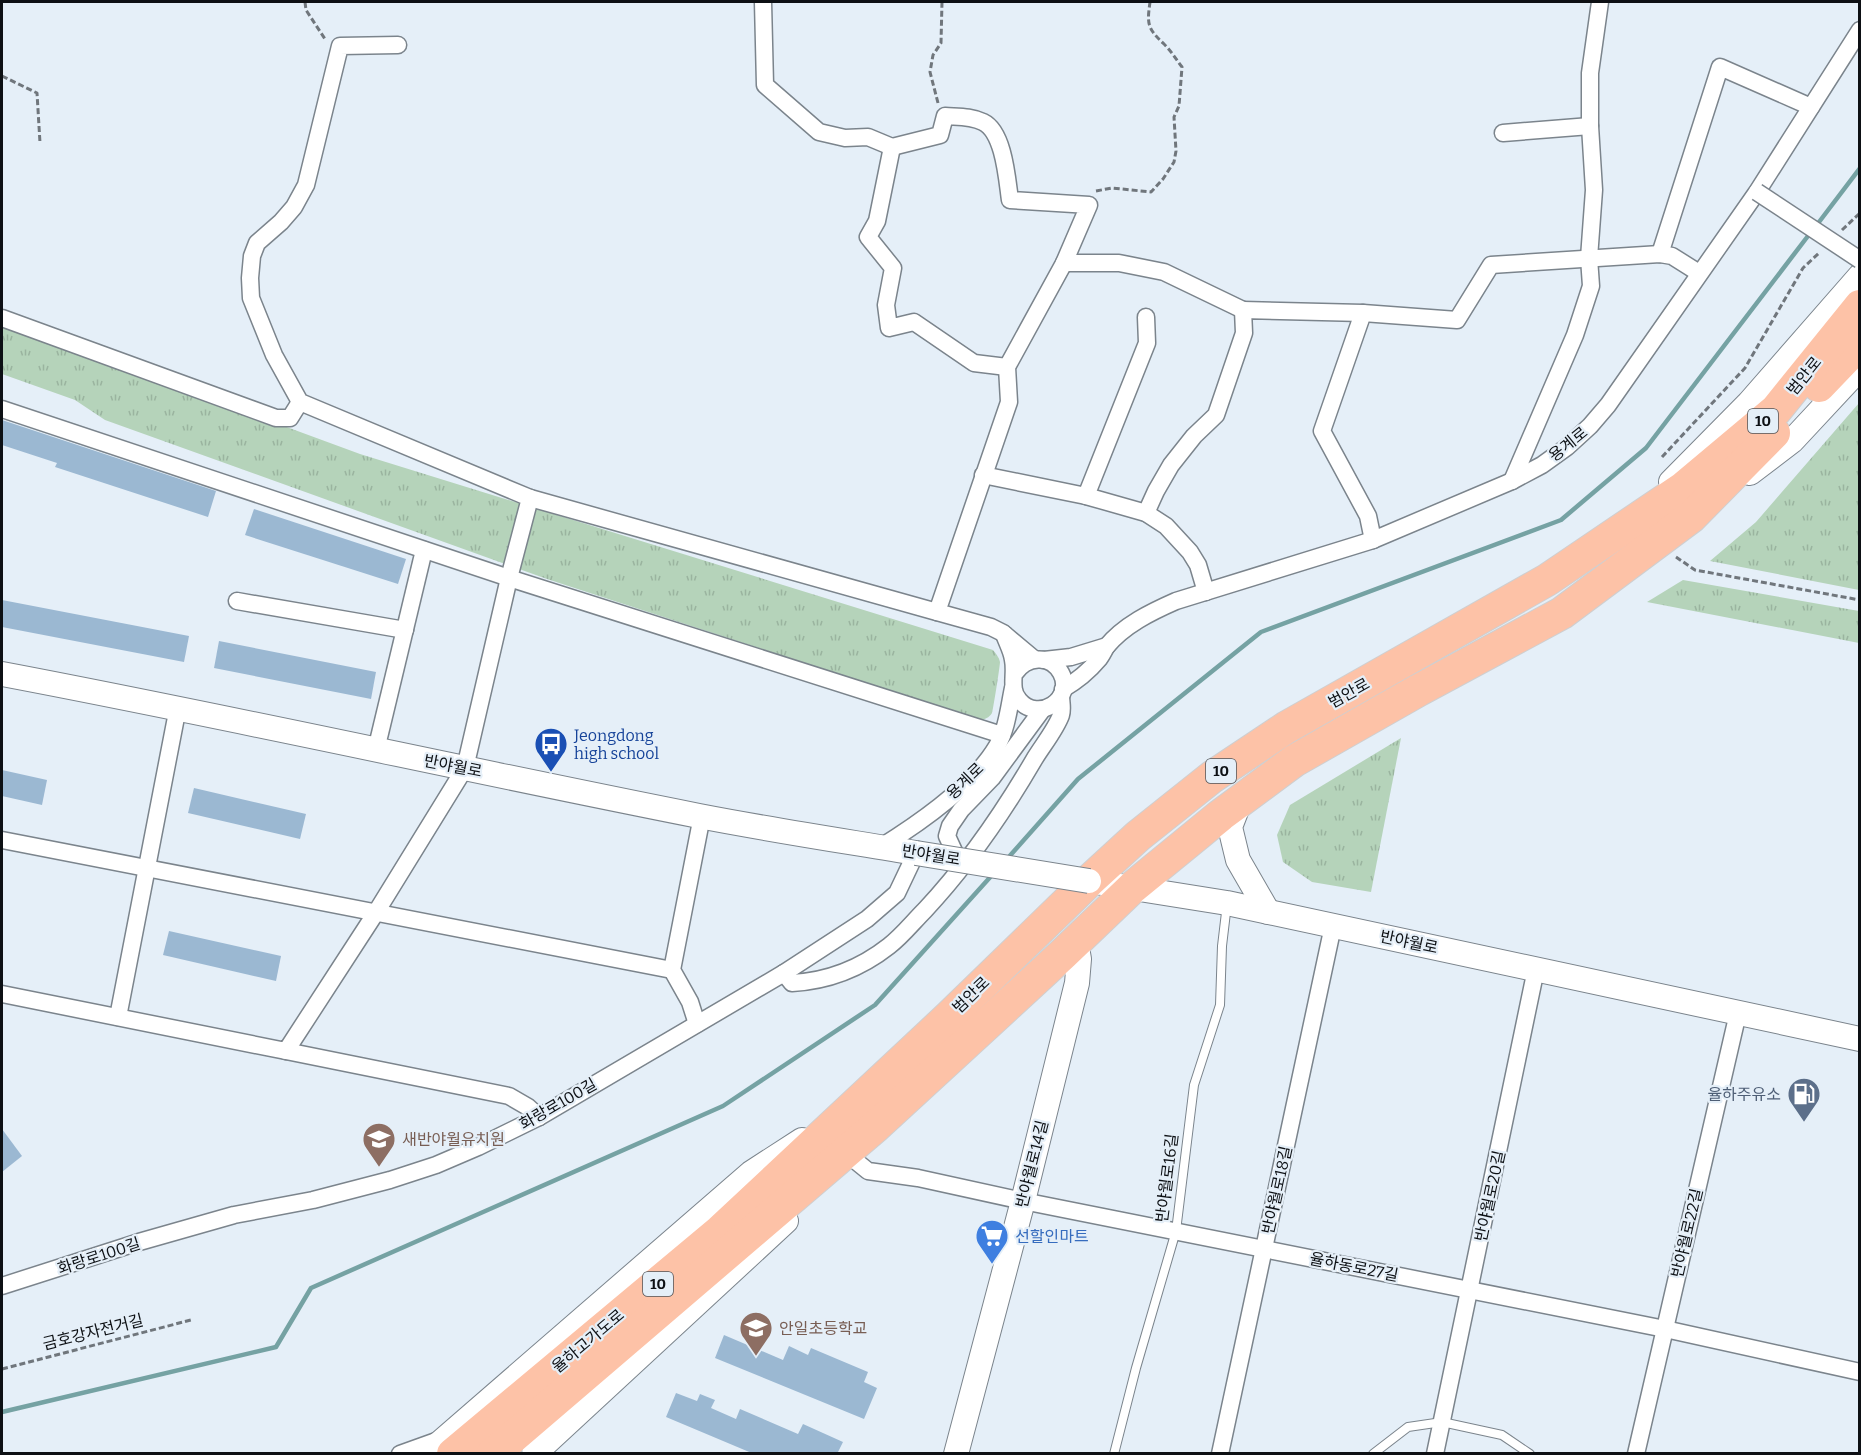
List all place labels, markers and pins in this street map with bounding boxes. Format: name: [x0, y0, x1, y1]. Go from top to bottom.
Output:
bus stop icon: Jeongdong high school: [533, 726, 569, 773]
place label: Jeongdong high school: [573, 726, 660, 763]
fuel station icon: 율하주유소: [1786, 1076, 1822, 1123]
place label: 율하주유소: [1707, 1085, 1781, 1104]
school or university icon: 새반야월유치원: [361, 1121, 397, 1168]
place label: 새반야월유치원: [402, 1130, 505, 1149]
supermarket icon: 선할인마트: [974, 1218, 1010, 1265]
place label: 선할인마트: [1015, 1227, 1089, 1246]
school or university icon: 안일초등학교: [738, 1310, 774, 1357]
place label: 안일초등학교: [779, 1319, 867, 1338]

